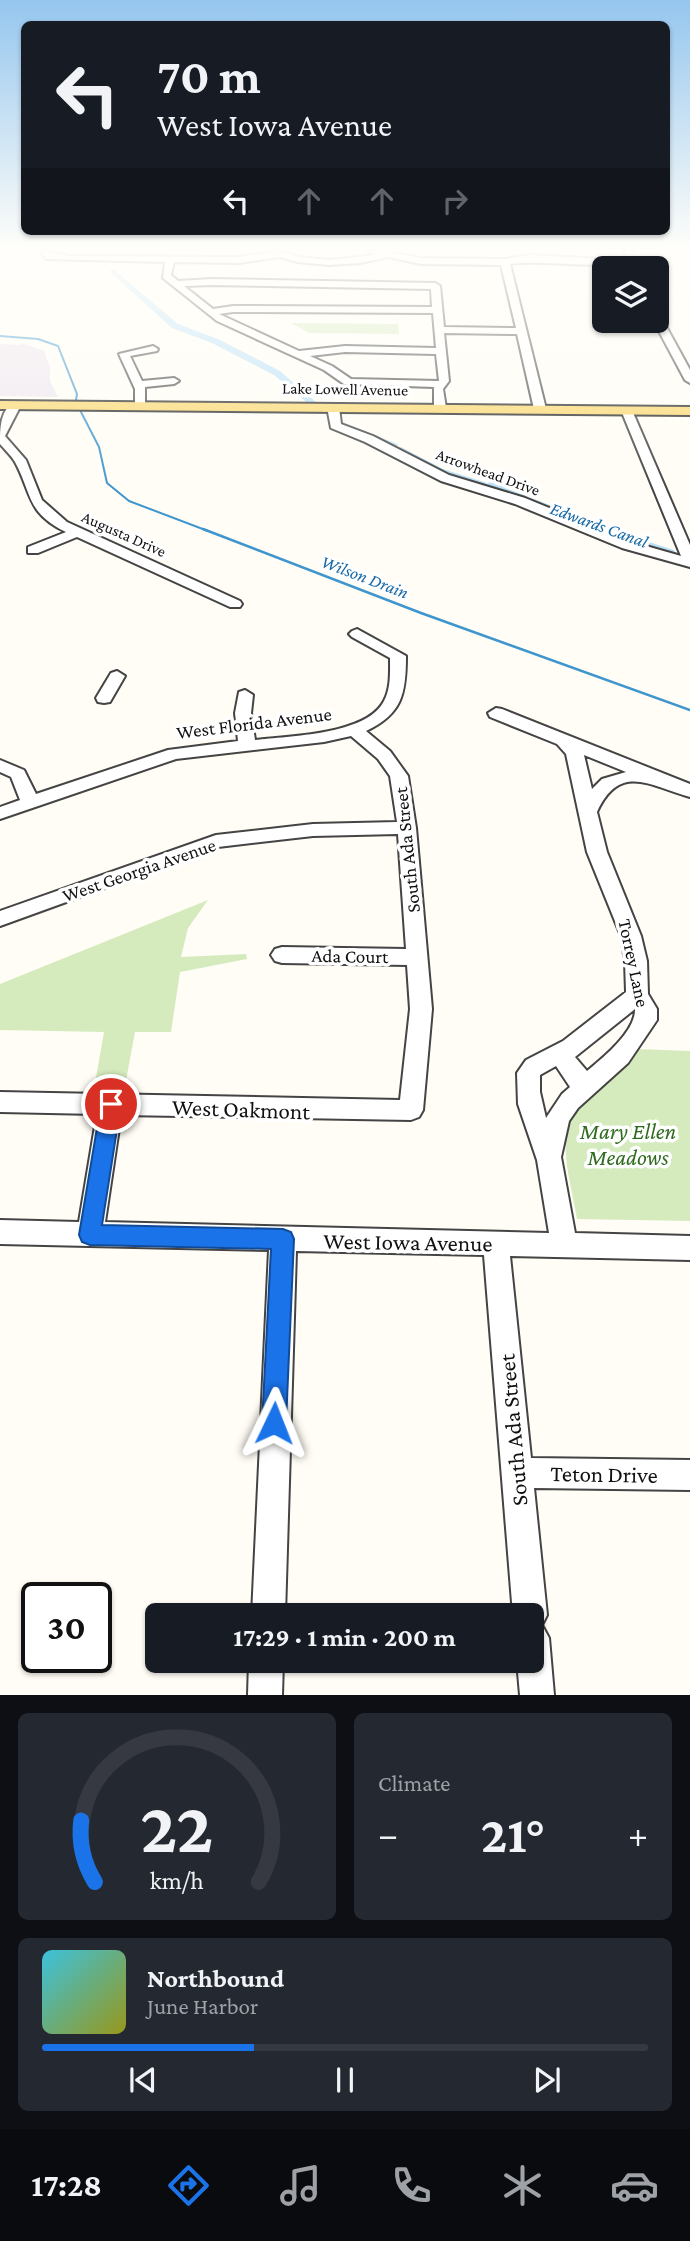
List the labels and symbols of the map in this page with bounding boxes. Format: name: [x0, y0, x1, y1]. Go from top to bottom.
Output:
street label: Lake Lowell Avenue: [282, 379, 408, 399]
street label: Arrowhead Drive: [434, 445, 542, 499]
water label: Edwards Canal: [548, 498, 651, 552]
street label: Augusta Drive: [79, 508, 169, 561]
water label: Wilson Drain: [319, 551, 411, 603]
street label: West Florida Avenue: [175, 703, 333, 743]
street label: South Ada Street: [390, 785, 424, 914]
street label: West Georgia Avenue: [59, 834, 219, 906]
street label: Torrey Lane: [614, 917, 654, 1009]
street label: Ada Court: [311, 945, 389, 967]
pin: [81, 1074, 141, 1134]
street label: West Oakmont: [172, 1094, 311, 1124]
park label: Mary Ellen Meadows: [579, 1118, 676, 1170]
street label: West Iowa Avenue: [323, 1228, 493, 1256]
street label: South Ada Street: [493, 1352, 533, 1507]
position arrow: [237, 1386, 311, 1460]
street label: Teton Drive: [550, 1460, 658, 1488]
speed limit sign: 30: [21, 1582, 112, 1673]

